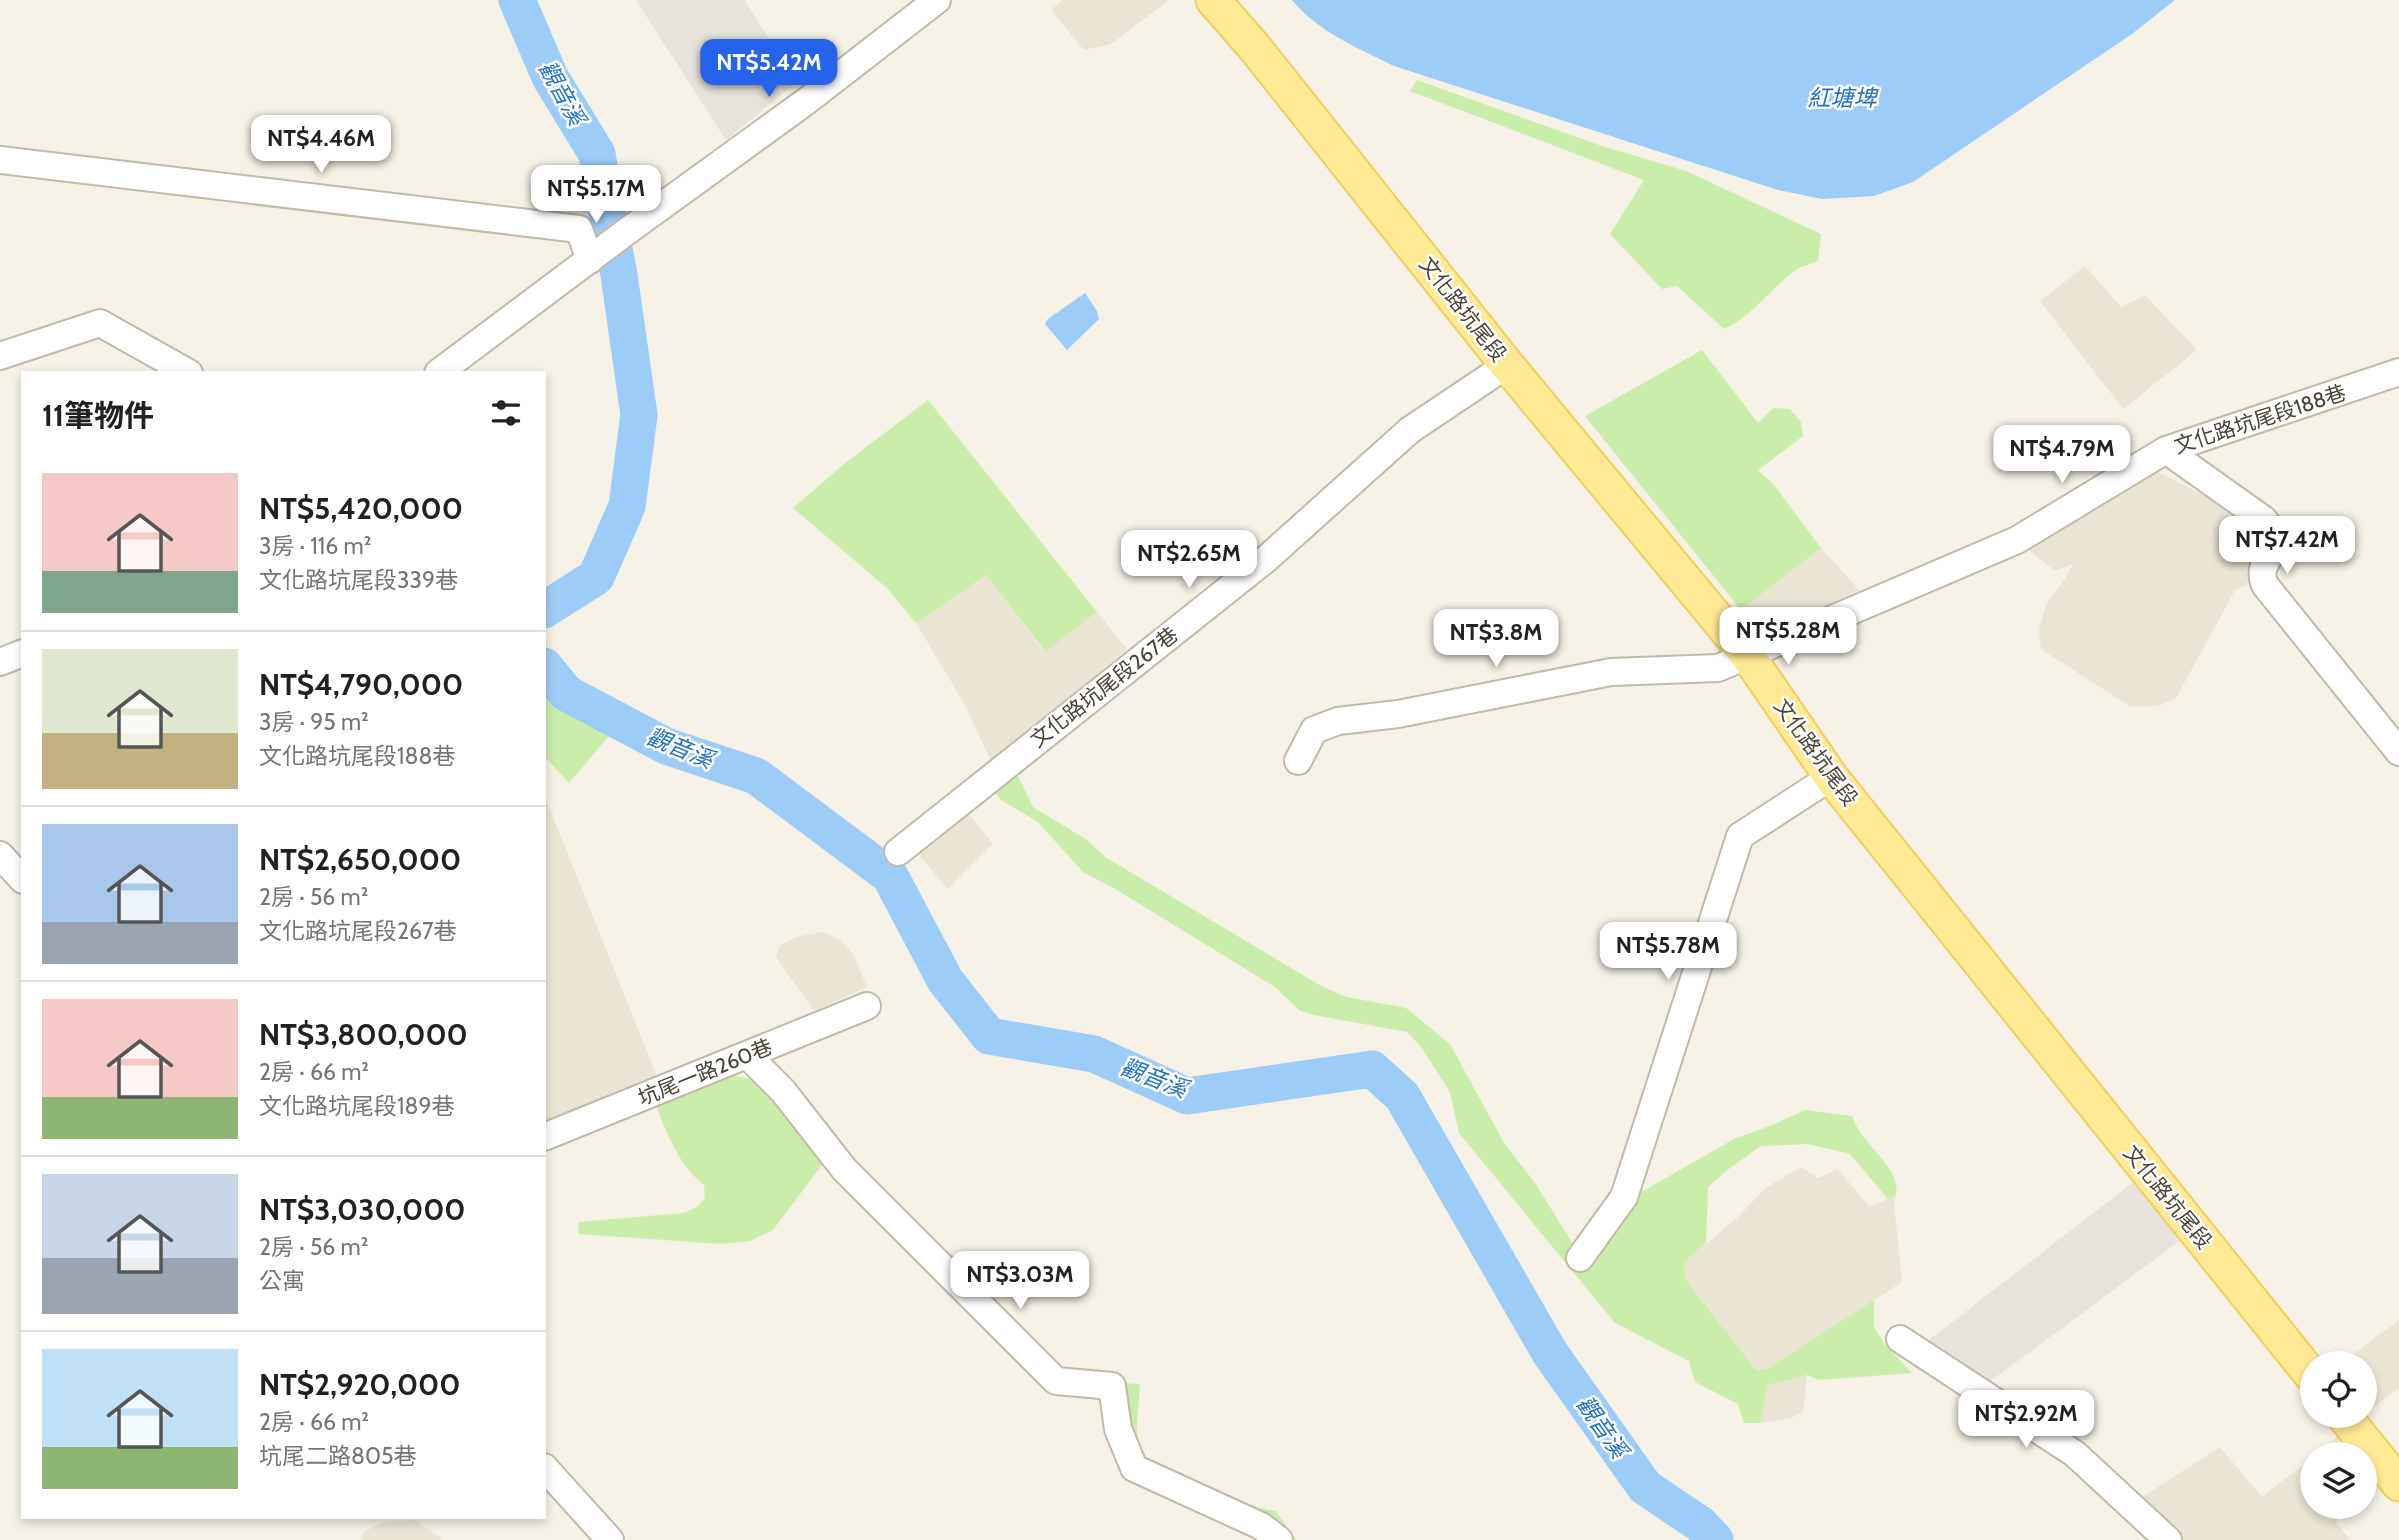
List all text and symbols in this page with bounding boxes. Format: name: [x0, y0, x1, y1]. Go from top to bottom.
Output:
pin: NT$5.42M: [697, 40, 841, 99]
text: NT$5.42M: [716, 48, 822, 76]
water label: 觀音溪: [533, 56, 592, 133]
water label: 紅塘埤: [1808, 84, 1880, 112]
pin: NT$4.46M: [249, 116, 393, 175]
text: NT$4.46M: [267, 124, 375, 152]
pin: NT$5.17M: [524, 166, 668, 225]
text: NT$5.17M: [547, 174, 645, 202]
street label: 文化路坑尾段: [1414, 252, 1512, 366]
street label: 文化路坑尾段188巷: [2171, 379, 2349, 459]
icon: filters: [487, 394, 525, 432]
text: 11筆物件: [42, 397, 154, 434]
pin: NT$4.79M: [1990, 426, 2134, 485]
text: NT$4.79M: [2009, 434, 2115, 462]
text: NT$5,420,000: [259, 490, 463, 527]
icon: home: [98, 501, 182, 585]
pin: NT$7.42M: [2215, 516, 2359, 576]
text: NT$7.42M: [2235, 525, 2339, 553]
pin: NT$2.65M: [1117, 530, 1261, 590]
text: 3房 · 116 m²: [259, 532, 371, 560]
text: NT$2.65M: [1137, 539, 1241, 567]
text: 文化路坑尾段339巷: [259, 566, 458, 594]
pin: NT$5.28M: [1716, 608, 1860, 667]
pin: NT$3.8M: [1431, 610, 1561, 669]
text: NT$5.28M: [1735, 616, 1841, 644]
text: NT$3.8M: [1450, 618, 1542, 646]
street label: 文化路坑尾段267巷: [1025, 622, 1183, 752]
text: NT$4,790,000: [259, 666, 463, 703]
icon: home: [98, 677, 182, 761]
street label: 文化路坑尾段: [1769, 694, 1863, 810]
text: 3房 · 95 m²: [259, 708, 369, 736]
water label: 觀音溪: [643, 722, 720, 775]
text: 文化路坑尾段188巷: [259, 742, 455, 770]
text: NT$2,650,000: [259, 841, 461, 878]
icon: home: [98, 852, 182, 936]
text: 2房 · 56 m²: [259, 883, 368, 911]
text: 文化路坑尾段267巷: [259, 917, 457, 945]
pin: NT$5.78M: [1596, 922, 1740, 982]
text: NT$5.78M: [1616, 931, 1720, 959]
text: NT$3,800,000: [259, 1016, 468, 1053]
icon: home: [98, 1027, 182, 1111]
street label: 坑尾一路260巷: [634, 1034, 776, 1110]
water label: 觀音溪: [1117, 1053, 1194, 1105]
text: 2房 · 66 m²: [259, 1058, 369, 1086]
text: 文化路坑尾段189巷: [259, 1092, 455, 1120]
street label: 文化路坑尾段: [2119, 1140, 2217, 1254]
text: NT$3,030,000: [259, 1191, 466, 1228]
icon: home: [98, 1202, 182, 1286]
text: 2房 · 56 m²: [259, 1233, 368, 1261]
pin: NT$3.03M: [948, 1252, 1092, 1311]
text: NT$3.03M: [966, 1260, 1074, 1288]
text: 公寓: [259, 1267, 305, 1295]
map controls: [2300, 1351, 2377, 1519]
button: locate: [2300, 1351, 2377, 1428]
text: NT$2,920,000: [259, 1366, 460, 1403]
icon: home: [98, 1377, 182, 1461]
pin: NT$2.92M: [1954, 1390, 2098, 1450]
water label: 觀音溪: [1571, 1391, 1635, 1466]
text: NT$2.92M: [1974, 1399, 2078, 1427]
text: 2房 · 66 m²: [259, 1408, 369, 1436]
text: 坑尾二路805巷: [259, 1442, 416, 1470]
button: layers: [2300, 1442, 2377, 1519]

